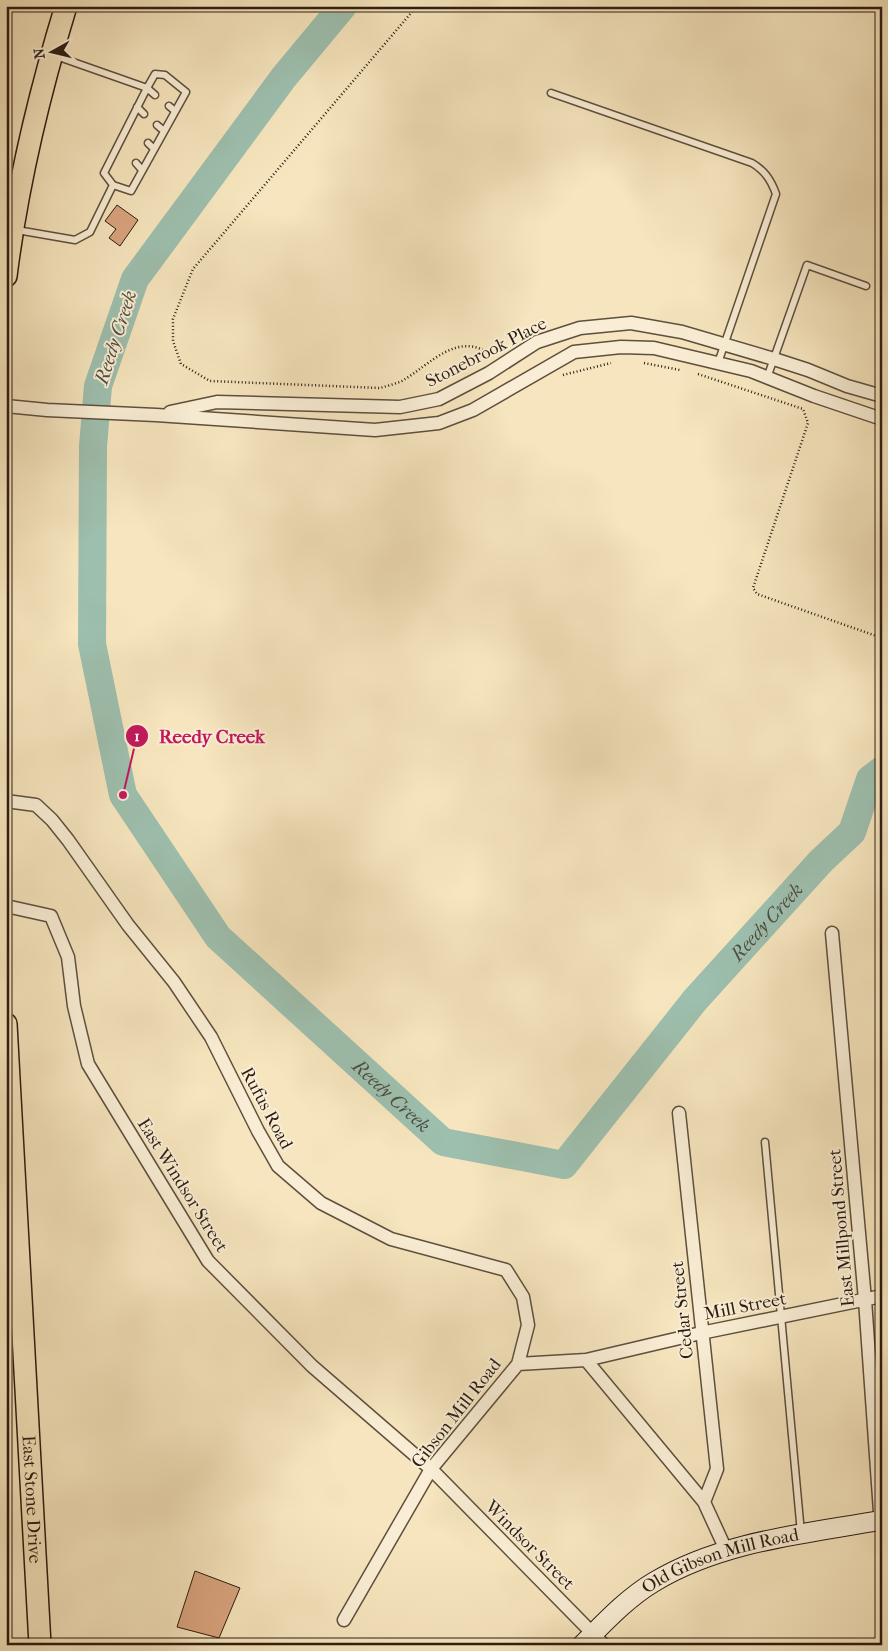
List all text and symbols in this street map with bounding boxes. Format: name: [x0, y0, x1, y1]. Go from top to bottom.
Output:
north arrow: [28, 28, 78, 78]
text: N: [30, 47, 49, 60]
water label: Reedy Creek: [90, 288, 141, 389]
street label: Stonebrook Place: [422, 313, 550, 392]
callout: Reedy Creek: [124, 719, 275, 753]
text: Reedy Creek: [159, 726, 266, 748]
text: 1: [134, 727, 140, 745]
water label: Reedy Creek: [725, 879, 808, 967]
water label: Reedy Creek: [346, 1054, 435, 1137]
street label: Rufus Road: [236, 1064, 297, 1153]
street label: East Windsor Street: [133, 1114, 233, 1257]
street label: East Millpond Street: [824, 1148, 859, 1308]
street label: Cedar Street: [667, 1259, 698, 1360]
street label: Mill Street: [702, 1288, 788, 1325]
street label: Gibson Mill Road: [407, 1354, 506, 1472]
street label: East Stone Drive: [18, 1435, 46, 1564]
street label: Windsor Street: [480, 1496, 579, 1595]
street label: Old Gibson Mill Road: [638, 1524, 801, 1598]

